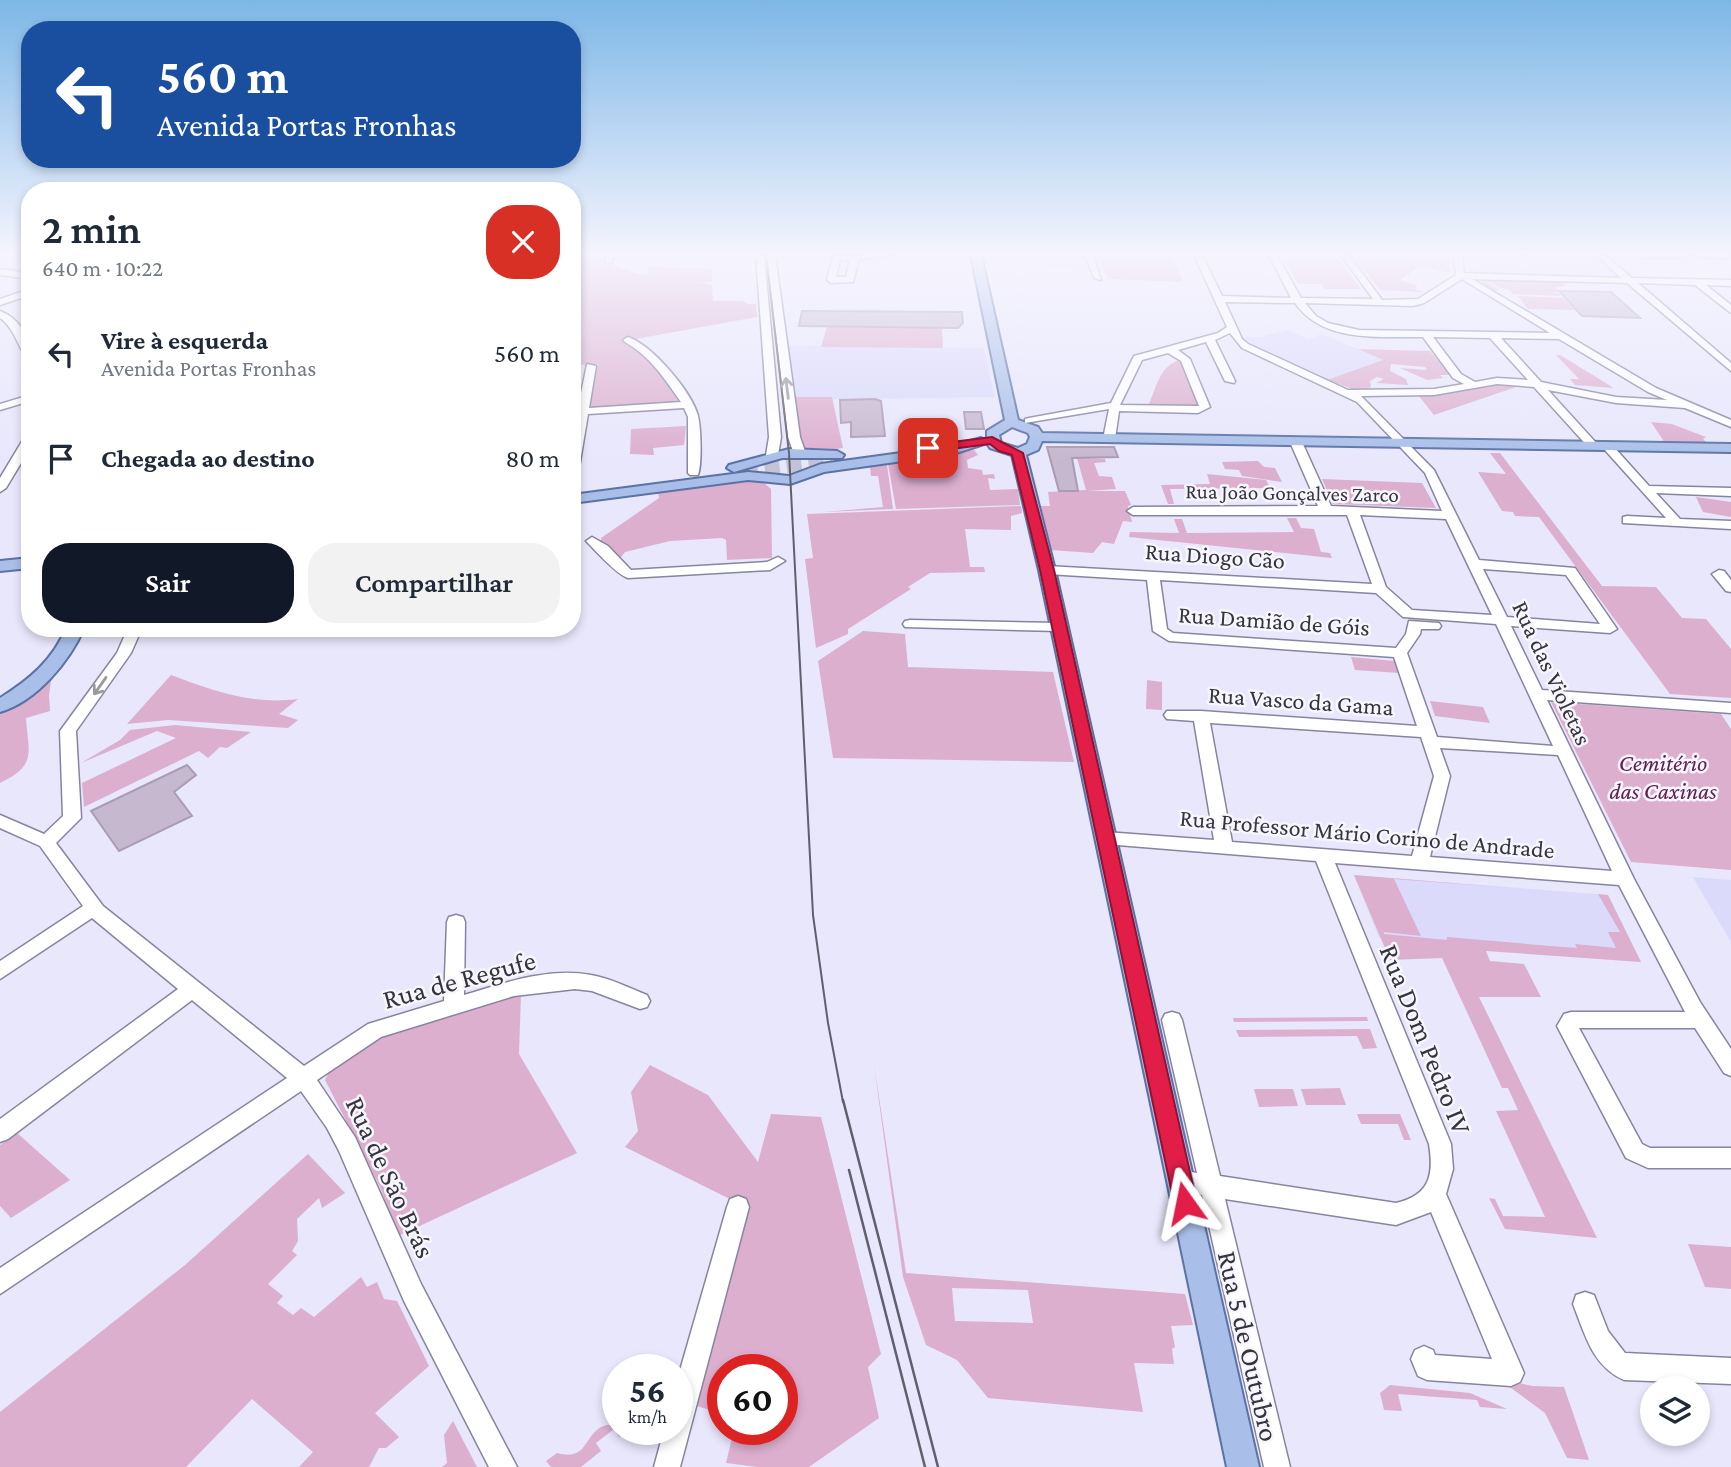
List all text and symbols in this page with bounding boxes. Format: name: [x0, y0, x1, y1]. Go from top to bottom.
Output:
icon: left: [42, 49, 133, 140]
text: 560 m: [157, 49, 288, 104]
text: Avenida Portas Fronhas: [157, 107, 457, 143]
text: 2 min: [42, 205, 141, 252]
button: close: [486, 205, 560, 279]
text: 640 m · 10:22: [42, 255, 163, 281]
text: Vire à esquerda: [101, 326, 268, 355]
icon: left: [42, 335, 80, 373]
text: 560 m: [494, 339, 560, 368]
text: Avenida Portas Fronhas: [101, 355, 316, 381]
one-way arrow: [781, 377, 794, 400]
pin: [898, 418, 958, 478]
icon: arrive: [909, 429, 947, 467]
icon: arrive: [42, 440, 80, 478]
text: Chegada ao destino: [101, 444, 315, 473]
text: 80 m: [506, 444, 560, 473]
street label: Rua João Gonçalves Zarco: [1185, 479, 1399, 507]
street label: Rua Diogo Cão: [1144, 537, 1286, 574]
button: Sair: [42, 543, 294, 623]
button: Compartilhar: [308, 543, 560, 623]
street label: Rua das Violetas: [1507, 597, 1598, 749]
street label: Rua Damião de Góis: [1177, 600, 1371, 641]
one-way arrow: [93, 676, 107, 695]
street label: Rua Vasco da Gama: [1207, 681, 1395, 720]
park label: Cemitério das Caxinas: [1609, 749, 1717, 804]
street label: Rua Professor Mário Corino de Andrade: [1179, 804, 1556, 863]
street label: Rua Dom Pedro IV: [1373, 940, 1478, 1139]
street label: Rua de Regufe: [379, 944, 539, 1015]
street label: Rua de São Brás: [340, 1092, 441, 1263]
position arrow: [1148, 1166, 1222, 1240]
street label: Rua 5 de Outubro: [1212, 1248, 1285, 1444]
speed limit sign: 60: [707, 1354, 798, 1445]
text: 56: [629, 1371, 666, 1410]
map controls: [1640, 1376, 1710, 1446]
button: layers: [1640, 1376, 1710, 1446]
text: km/h: [628, 1407, 667, 1427]

